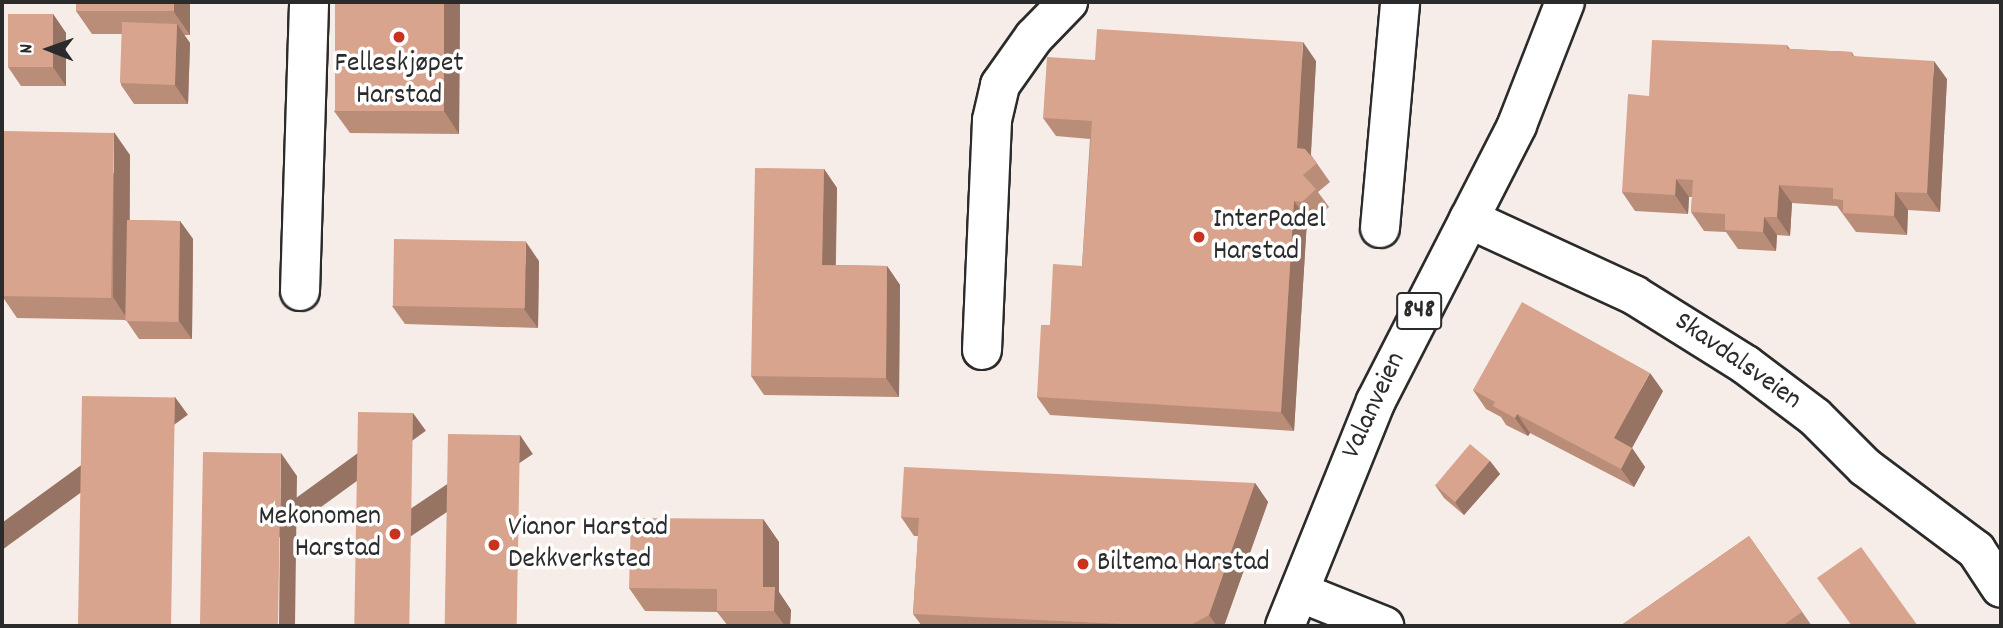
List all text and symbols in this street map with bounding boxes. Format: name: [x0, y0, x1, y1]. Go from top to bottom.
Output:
north arrow: [14, 14, 84, 84]
marker: Felleskjøpet Harstad: [391, 29, 407, 45]
text: N: [14, 44, 41, 54]
place label: Felleskjøpet Harstad: [334, 48, 464, 114]
place label: InterPadel Harstad: [1213, 204, 1326, 270]
marker: InterPadel Harstad: [1191, 229, 1207, 245]
road number: 848: [1394, 288, 1444, 334]
street label: Skavdalsveien: [1667, 306, 1807, 418]
street label: Valanveien: [1336, 347, 1414, 465]
place label: Mekonomen Harstad: [258, 501, 381, 567]
place label: Vianor Harstad Dekkverksted: [508, 512, 668, 578]
marker: Mekonomen Harstad: [387, 526, 403, 542]
marker: Vianor Harstad Dekkverksted: [486, 537, 502, 553]
place label: Biltema Harstad: [1097, 547, 1270, 581]
marker: Biltema Harstad: [1075, 556, 1091, 572]

